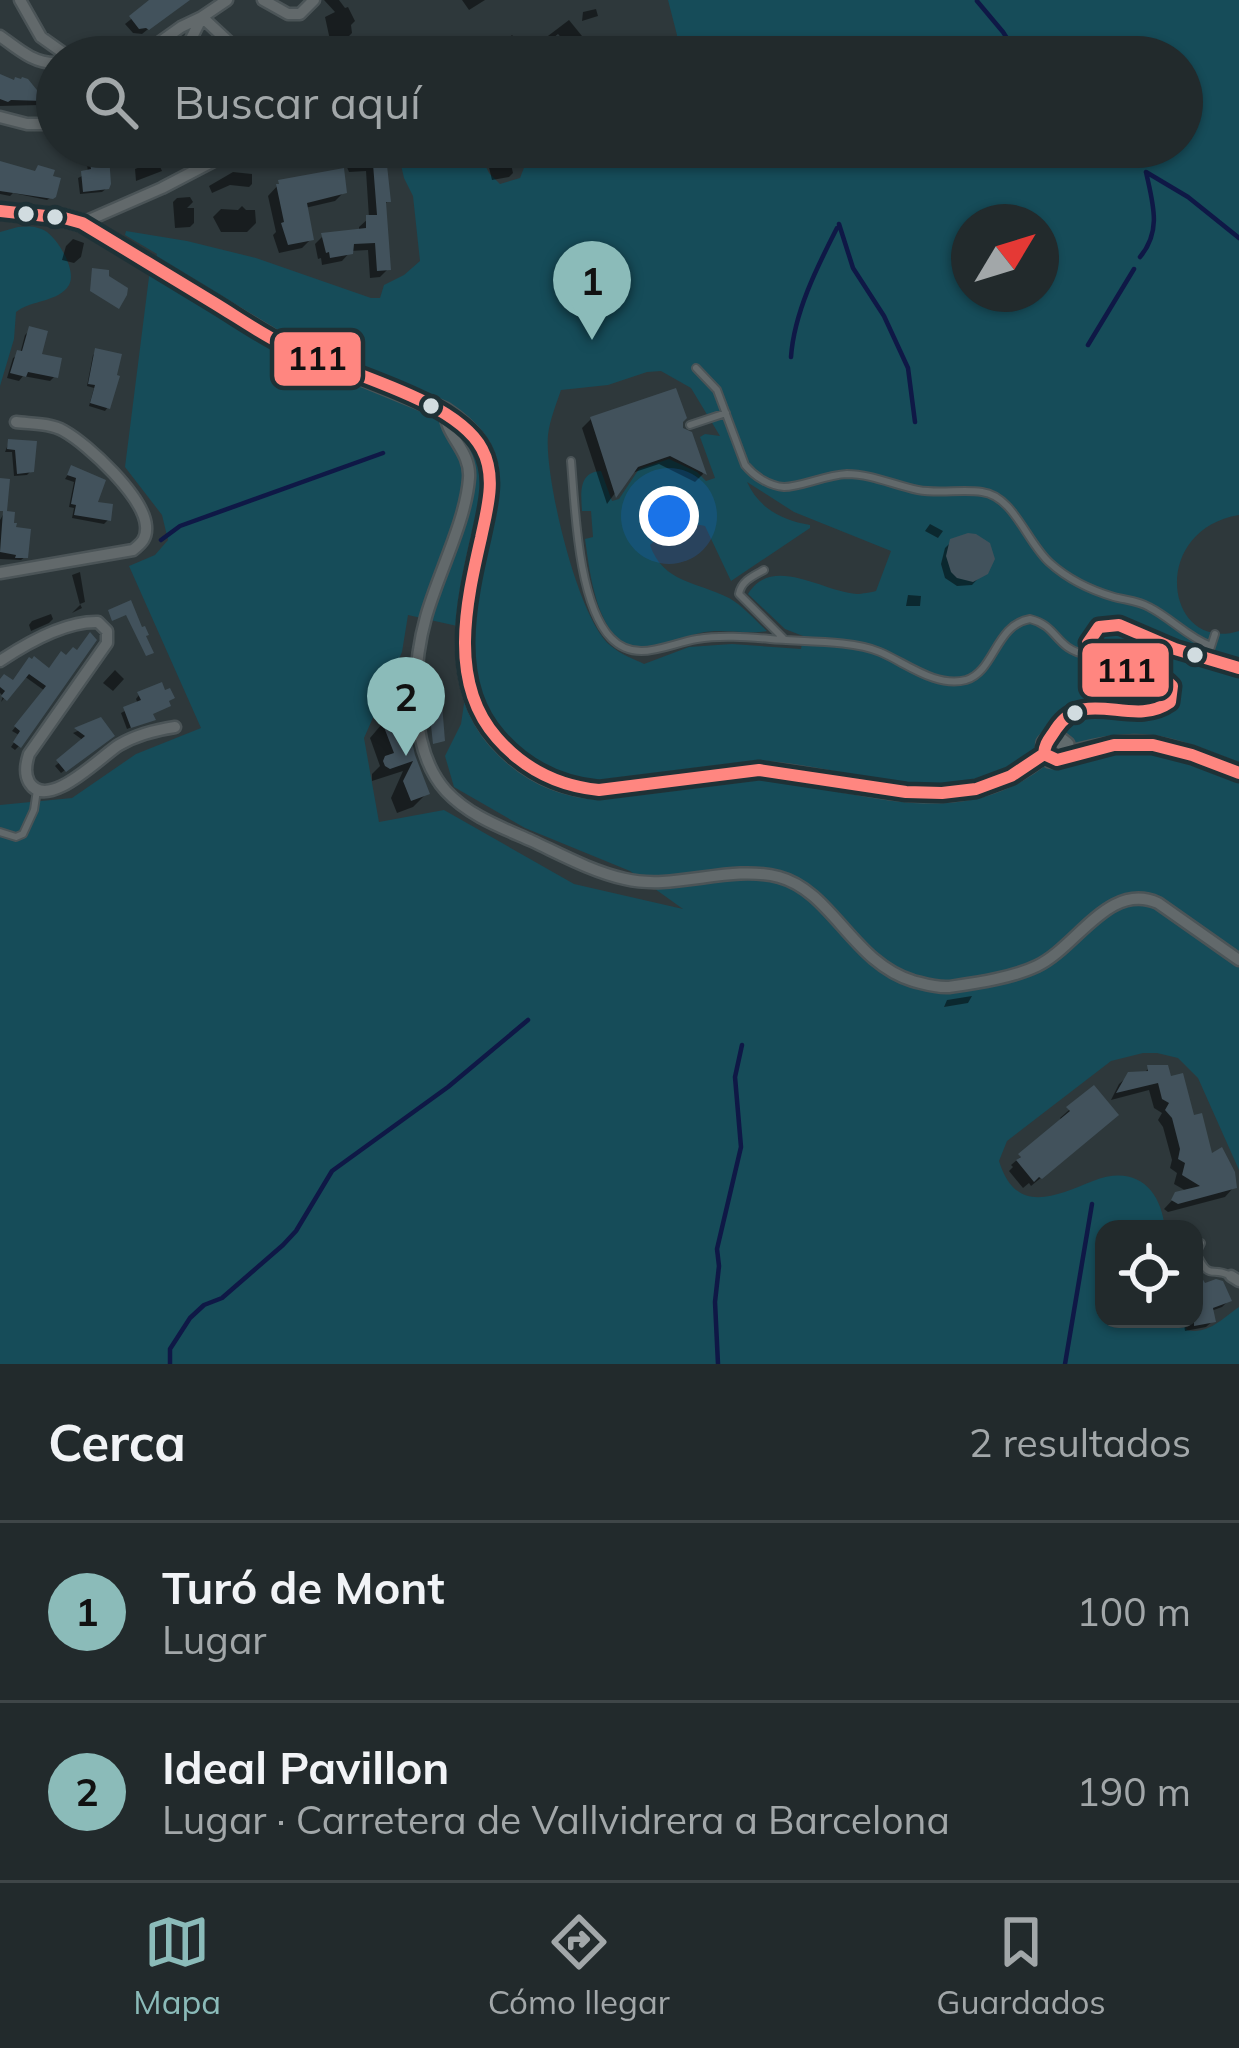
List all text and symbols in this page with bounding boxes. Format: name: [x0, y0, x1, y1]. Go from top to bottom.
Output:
search box: [36, 36, 1203, 168]
icon: search: [78, 69, 144, 135]
text: Buscar aquí: [174, 74, 421, 130]
unlabelled marker: [15, 203, 37, 225]
north arrow: [951, 204, 1059, 312]
unlabelled marker: [44, 206, 66, 228]
pin: 1: [553, 241, 631, 340]
line badge: 111: [272, 330, 363, 388]
text: 111: [287, 337, 347, 378]
unlabelled marker: [420, 395, 442, 417]
your location: [639, 486, 699, 546]
line badge: 111: [1080, 641, 1171, 699]
unlabelled marker: [1184, 644, 1206, 666]
text: 111: [1096, 649, 1156, 690]
pin: 2: [367, 657, 445, 756]
unlabelled marker: [1064, 702, 1086, 724]
map controls: [1095, 1220, 1203, 1328]
button: locate: [1095, 1220, 1203, 1328]
text: Cerca: [48, 1410, 186, 1474]
text: 2 resultados: [969, 1418, 1191, 1467]
text: Turó de Mont: [162, 1559, 444, 1615]
text: 1: [75, 1587, 99, 1636]
text: 100 m: [1076, 1587, 1191, 1636]
text: Lugar: [162, 1615, 266, 1664]
text: Ideal Pavillon: [162, 1739, 449, 1795]
text: 2: [75, 1767, 99, 1816]
text: 190 m: [1076, 1767, 1191, 1816]
text: Lugar · Carretera de Vallvidrera a Barcelona: [162, 1795, 950, 1844]
tab: Mapa: [133, 1909, 221, 2022]
tab: Cómo llegar: [488, 1909, 670, 2022]
tab: Guardados: [936, 1909, 1106, 2022]

